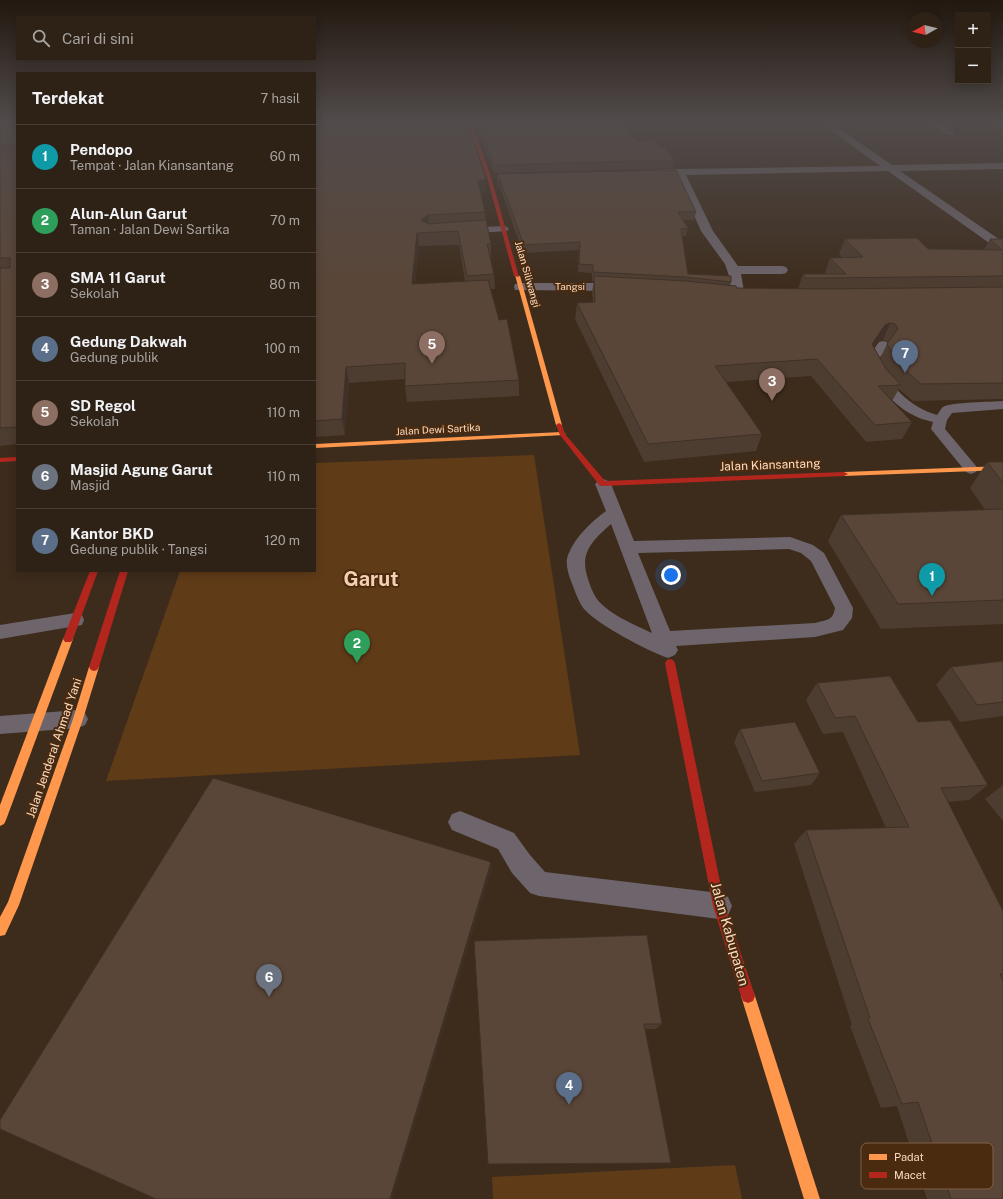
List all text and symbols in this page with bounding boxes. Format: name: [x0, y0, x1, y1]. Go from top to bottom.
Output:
north arrow: [907, 12, 943, 48]
map controls: [955, 12, 991, 84]
button: +: [955, 12, 991, 48]
search box: [16, 16, 316, 60]
icon: search: [30, 27, 52, 49]
text: Cari di sini: [62, 30, 134, 47]
button: −: [955, 48, 991, 84]
text: Terdekat: [32, 88, 104, 108]
text: 7 hasil: [261, 91, 300, 106]
text: Pendopo: [70, 141, 133, 158]
text: 1: [42, 149, 48, 164]
text: 60 m: [270, 149, 300, 164]
text: Tempat · Jalan Kiansantang: [70, 158, 234, 173]
text: Alun-Alun Garut: [70, 205, 187, 222]
text: 2: [41, 213, 49, 228]
text: 70 m: [270, 213, 300, 228]
text: Taman · Jalan Dewi Sartika: [70, 222, 229, 237]
street label: Jalan Siliwangi: [513, 239, 543, 309]
text: SMA 11 Garut: [70, 269, 166, 286]
text: 3: [41, 277, 49, 292]
text: 80 m: [269, 277, 300, 292]
street label: Tangsi: [555, 280, 585, 292]
text: Sekolah: [70, 286, 119, 301]
pin: 5: [419, 331, 445, 364]
text: Gedung Dakwah: [70, 333, 187, 350]
pin: 7: [892, 340, 918, 373]
text: 4: [41, 341, 49, 356]
text: 100 m: [264, 341, 300, 356]
text: Gedung publik: [70, 350, 159, 365]
pin: 3: [759, 368, 785, 401]
text: SD Regol: [70, 397, 136, 414]
text: 5: [41, 405, 49, 420]
text: 110 m: [267, 405, 300, 420]
text: Sekolah: [70, 414, 119, 429]
street label: Jalan Dewi Sartika: [395, 421, 481, 437]
street label: Jalan Kiansantang: [719, 456, 821, 474]
text: Masjid Agung Garut: [70, 461, 213, 478]
text: 6: [41, 469, 49, 484]
text: 110 m: [267, 469, 300, 484]
text: Masjid: [70, 478, 110, 493]
text: Kantor BKD: [70, 525, 154, 542]
text: 7: [41, 533, 49, 548]
text: 120 m: [265, 533, 300, 548]
text: Gedung publik · Tangsi: [70, 542, 207, 557]
pin: 1: [919, 563, 945, 596]
your location: [661, 565, 681, 585]
district label: Garut: [344, 567, 398, 591]
pin: 2: [344, 630, 370, 663]
street label: Jalan Jenderal Ahmad Yani: [23, 676, 85, 820]
street label: Jalan Kabupaten: [708, 880, 752, 988]
pin: 6: [256, 964, 282, 997]
pin: 4: [556, 1072, 582, 1105]
legend: [861, 1143, 993, 1189]
text: Padat: [894, 1151, 924, 1163]
text: Macet: [894, 1169, 926, 1181]

